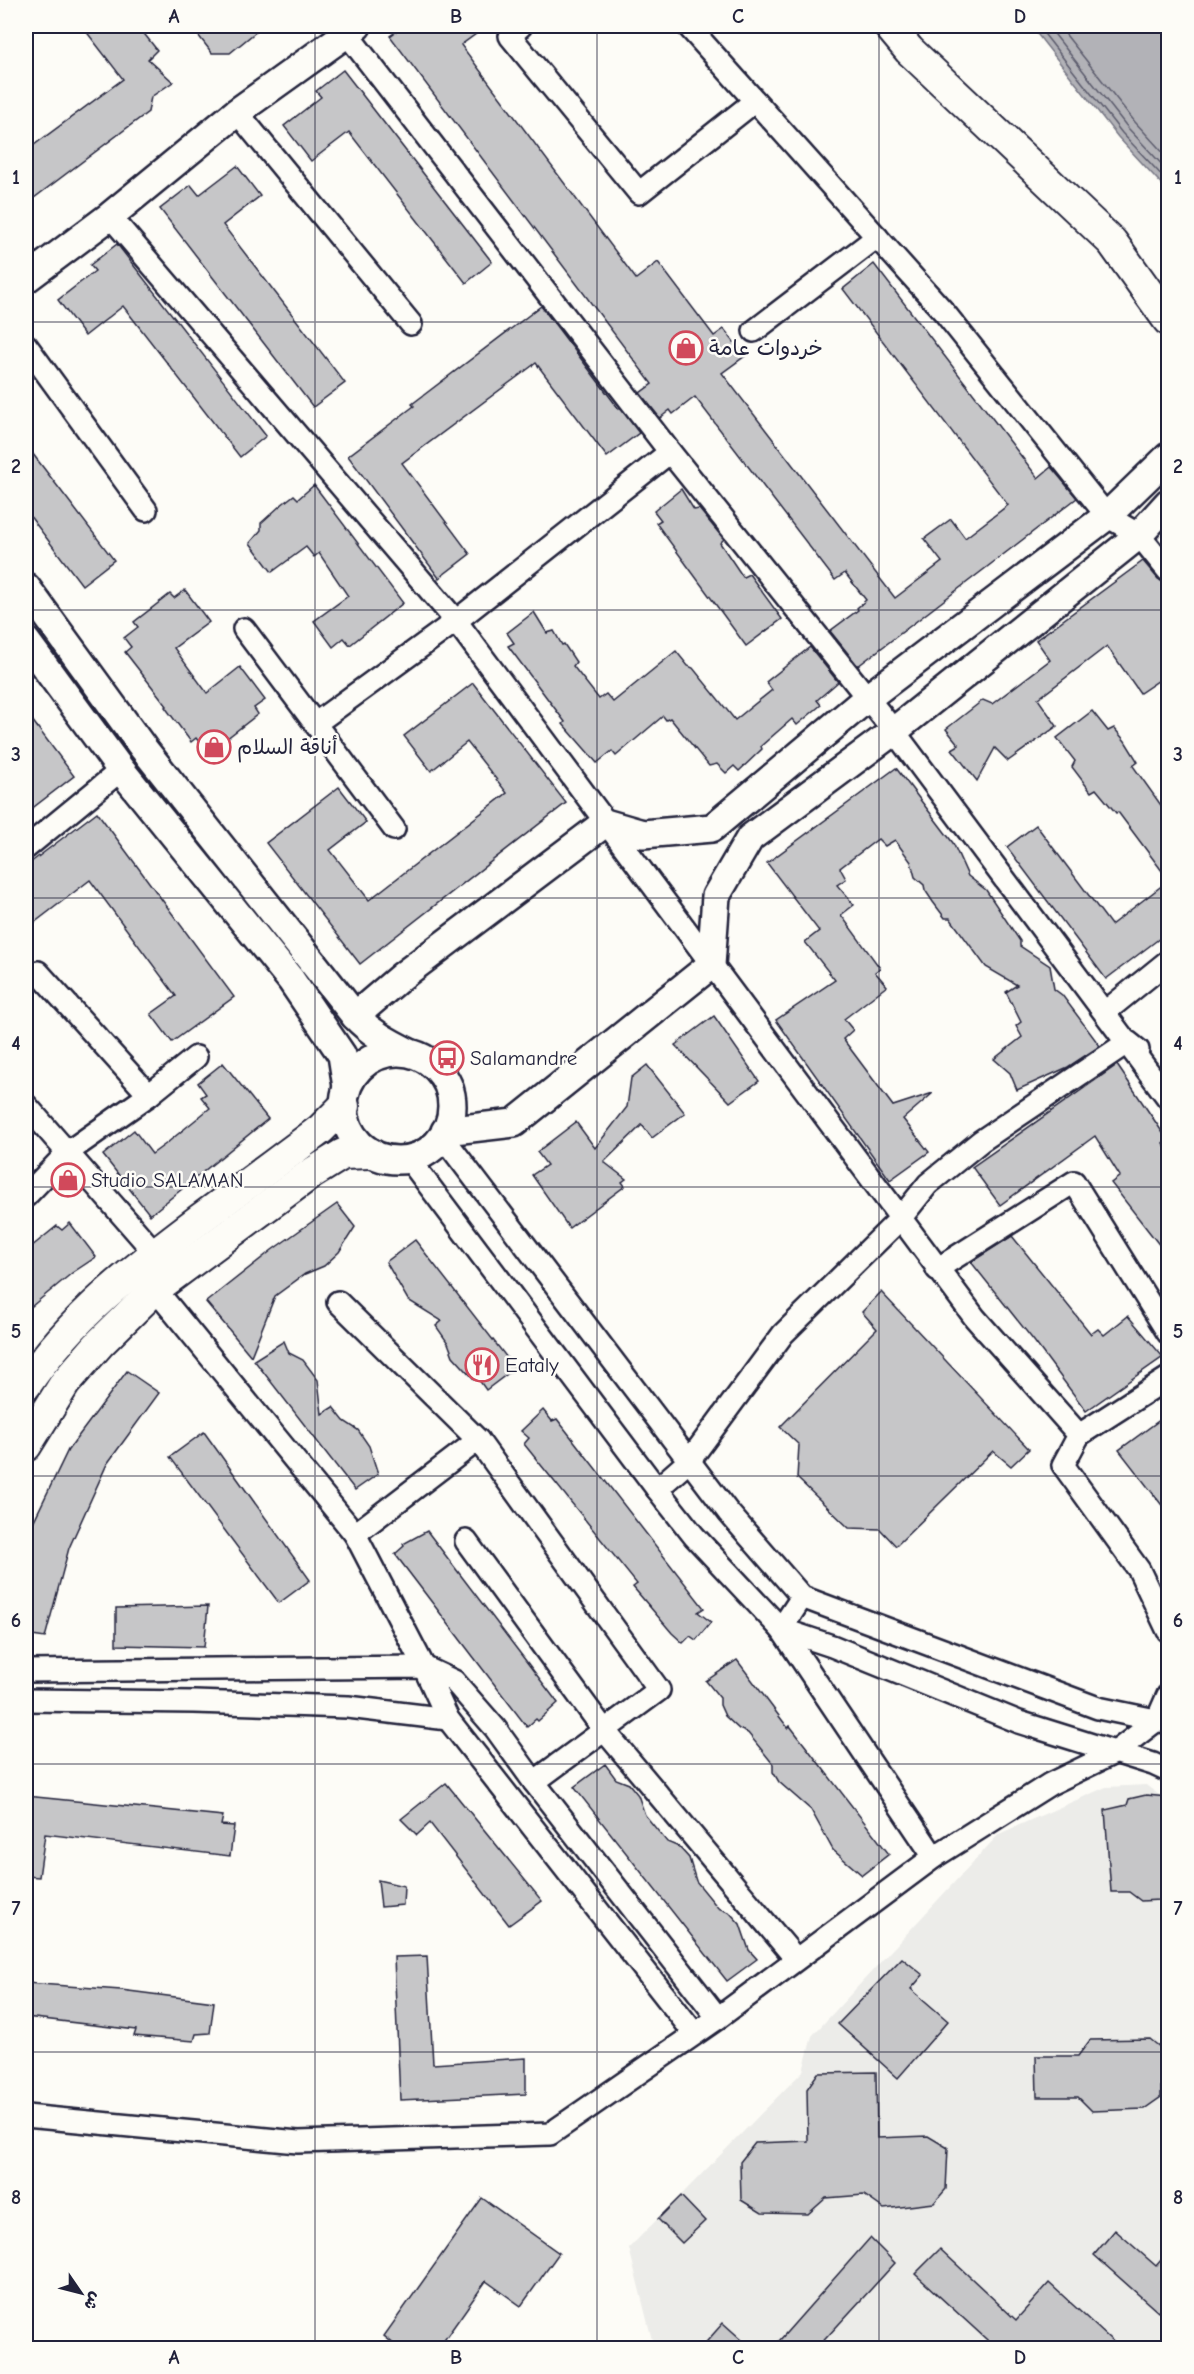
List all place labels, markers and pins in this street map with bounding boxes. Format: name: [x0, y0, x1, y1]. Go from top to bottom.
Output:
shop icon: خردوات عامة: [668, 330, 704, 366]
place label: خردوات عامة: [709, 336, 823, 360]
shop icon: أناقة السلام: [196, 729, 232, 765]
place label: أناقة السلام: [237, 735, 337, 763]
bus stop icon: Salamandre: [429, 1040, 465, 1076]
place label: Salamandre: [470, 1046, 577, 1070]
shop icon: Studio SALAMAN: [50, 1162, 86, 1198]
place label: Studio SALAMAN: [91, 1168, 243, 1192]
restaurant icon: Eataly: [464, 1347, 500, 1383]
place label: Eataly: [505, 1353, 559, 1377]

